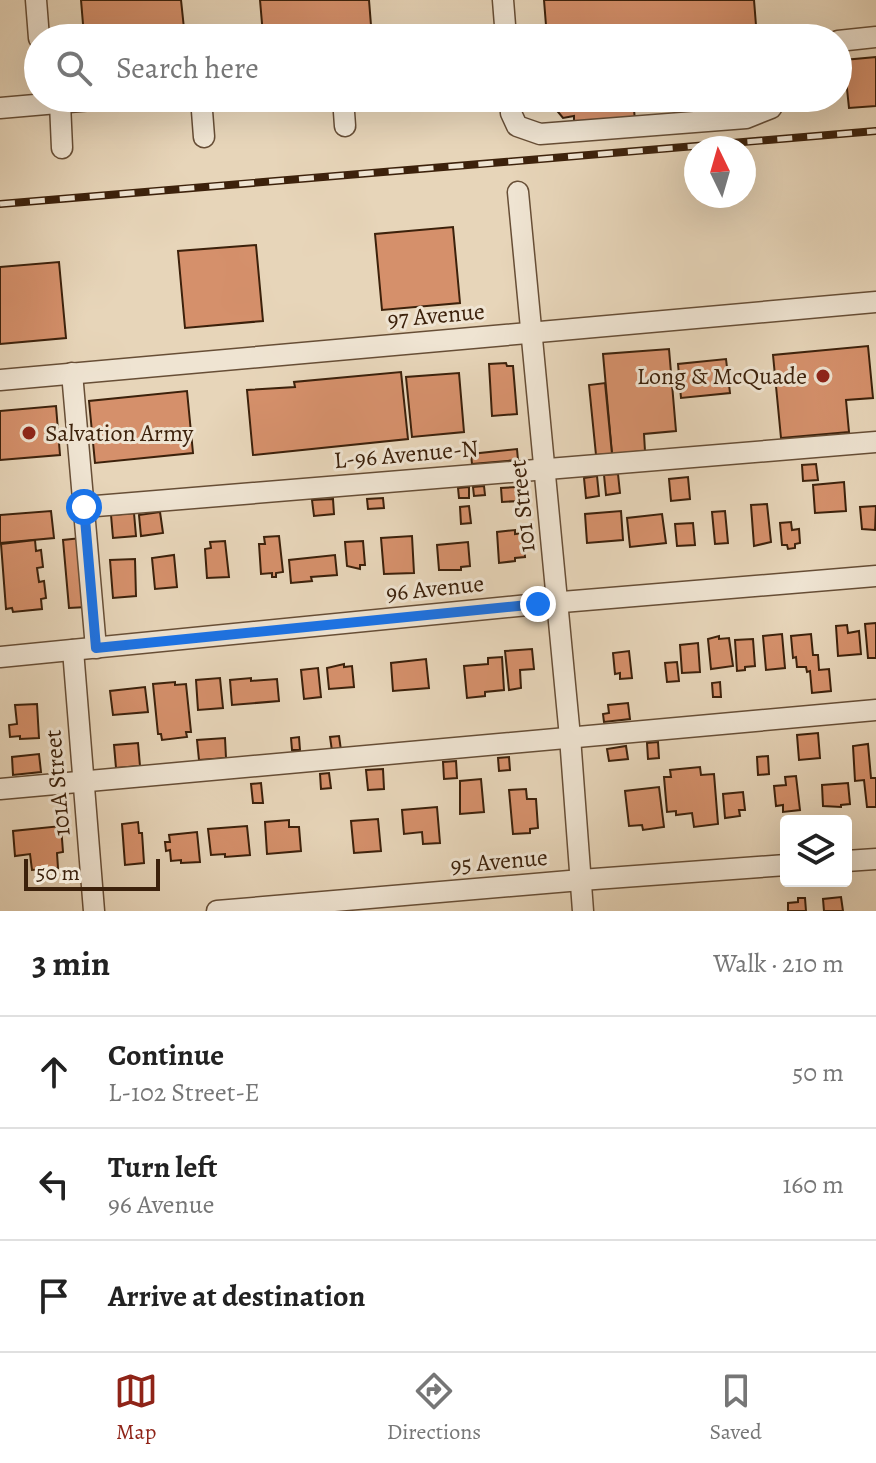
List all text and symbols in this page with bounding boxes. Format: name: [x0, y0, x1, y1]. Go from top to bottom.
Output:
search box: [24, 24, 852, 112]
icon: search: [52, 46, 96, 90]
text: Search here: [116, 48, 259, 88]
north arrow: [684, 136, 756, 208]
street label: 97 Avenue: [386, 295, 486, 335]
place label: Long & McQuade: [637, 360, 807, 392]
marker: Long & McQuade: [814, 367, 832, 385]
place label: Salvation Army: [45, 417, 194, 449]
marker: Salvation Army: [20, 424, 38, 442]
street label: L-96 Avenue-N: [332, 432, 480, 476]
street label: 101 Street: [501, 458, 543, 554]
route start: [66, 489, 102, 525]
street label: 96 Avenue: [384, 567, 486, 609]
route end: [520, 586, 556, 622]
street label: 101A Street: [36, 728, 78, 838]
map controls: [780, 815, 852, 887]
button: layers: [780, 815, 852, 887]
street label: 95 Avenue: [449, 841, 549, 881]
scale bar: [24, 855, 160, 891]
text: 50 m: [36, 858, 80, 888]
text: 3 min: [32, 940, 110, 987]
text: Walk · 210 m: [713, 946, 844, 981]
text: Continue: [108, 1035, 224, 1075]
icon: ahead: [32, 1050, 76, 1094]
text: 50 m: [792, 1055, 844, 1090]
text: L-102 Street-E: [108, 1075, 260, 1110]
text: Turn left: [108, 1147, 217, 1187]
icon: left: [32, 1162, 76, 1206]
text: 160 m: [782, 1167, 844, 1202]
text: 96 Avenue: [108, 1187, 214, 1222]
icon: arrive: [32, 1274, 76, 1318]
text: Arrive at destination: [108, 1276, 365, 1316]
tab: Map: [114, 1369, 158, 1447]
tab: Directions: [387, 1369, 481, 1447]
tab: Saved: [710, 1369, 762, 1447]

